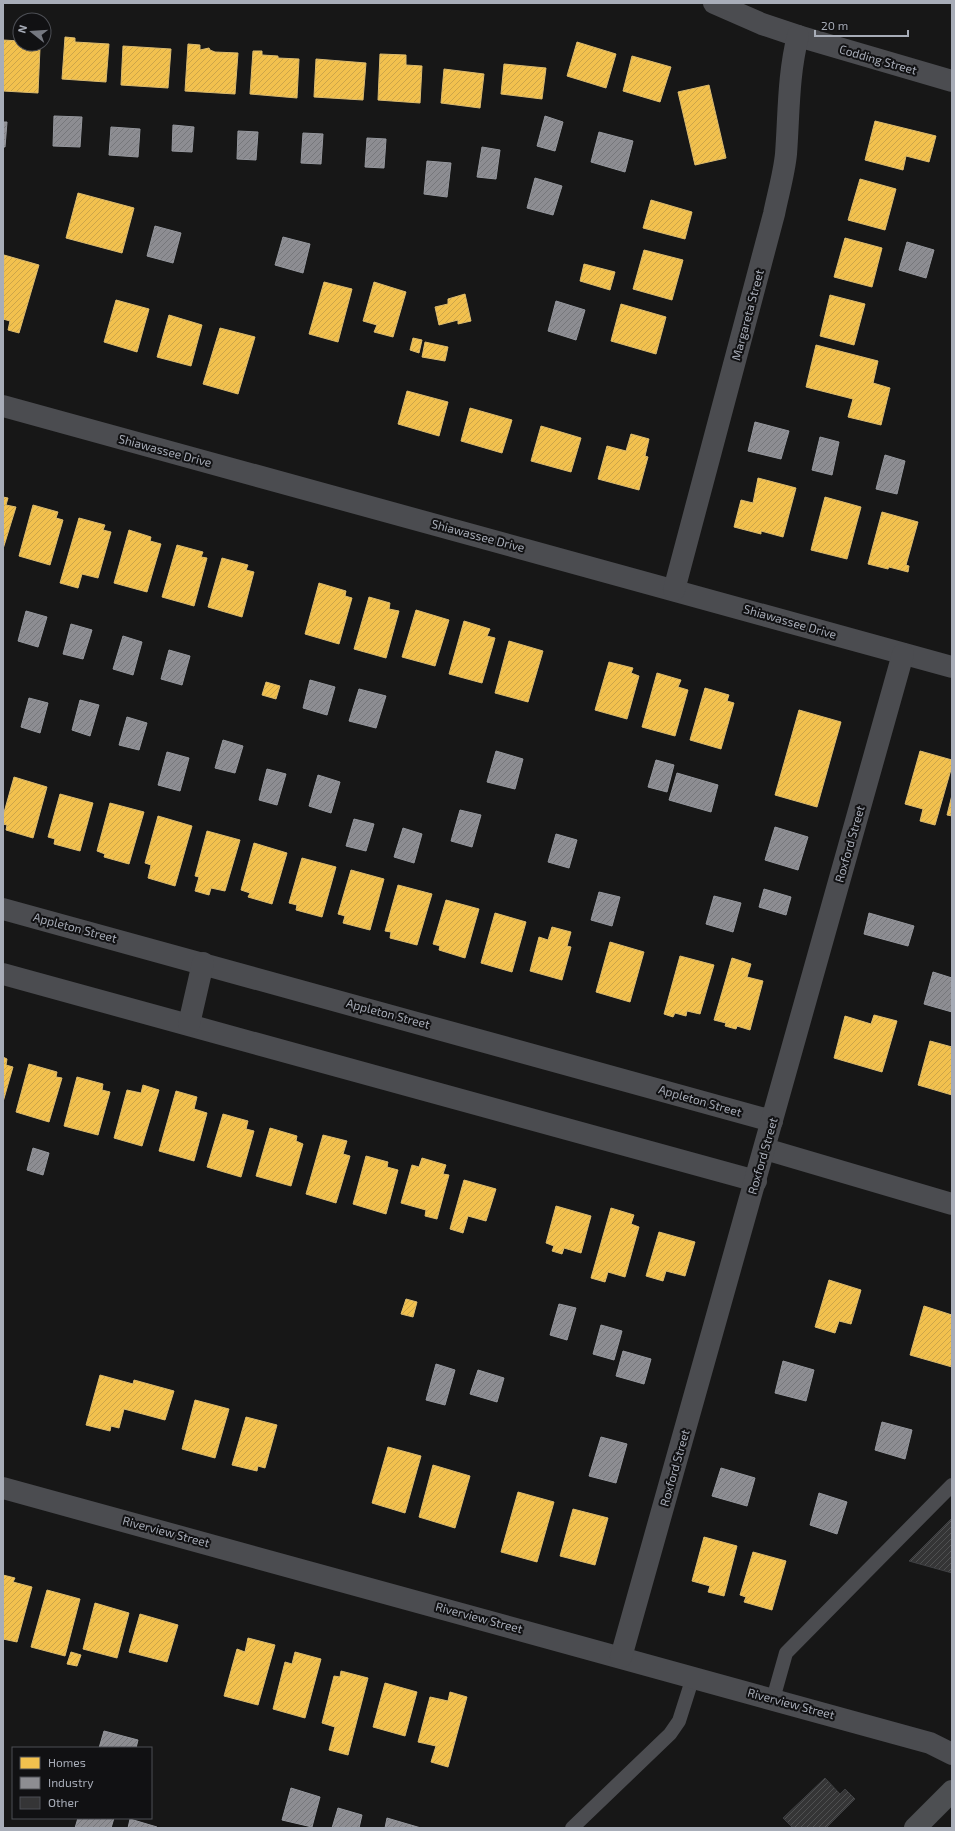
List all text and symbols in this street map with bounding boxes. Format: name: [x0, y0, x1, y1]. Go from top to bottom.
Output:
north arrow: [12, 12, 52, 52]
scale bar: [815, 12, 908, 38]
text: 20 m: [821, 18, 848, 32]
text: N: [15, 23, 29, 35]
street label: Codding Street: [838, 41, 919, 77]
street label: Margareta Street: [728, 267, 766, 362]
street label: Shiawassee Drive: [117, 431, 213, 469]
street label: Shiawassee Drive: [430, 516, 526, 554]
street label: Shiawassee Drive: [742, 601, 838, 641]
street label: Roxford Street: [831, 803, 867, 884]
street label: Appleton Street: [32, 909, 119, 945]
street label: Appleton Street: [345, 995, 432, 1031]
street label: Appleton Street: [657, 1081, 744, 1119]
street label: Roxford Street: [744, 1115, 780, 1196]
street label: Roxford Street: [656, 1427, 692, 1508]
street label: Riverview Street: [121, 1513, 212, 1549]
street label: Riverview Street: [434, 1599, 525, 1635]
street label: Riverview Street: [746, 1685, 837, 1721]
legend: [12, 1747, 152, 1819]
text: Homes: [48, 1755, 86, 1769]
text: Industry: [48, 1775, 94, 1789]
text: Other: [48, 1795, 79, 1809]

